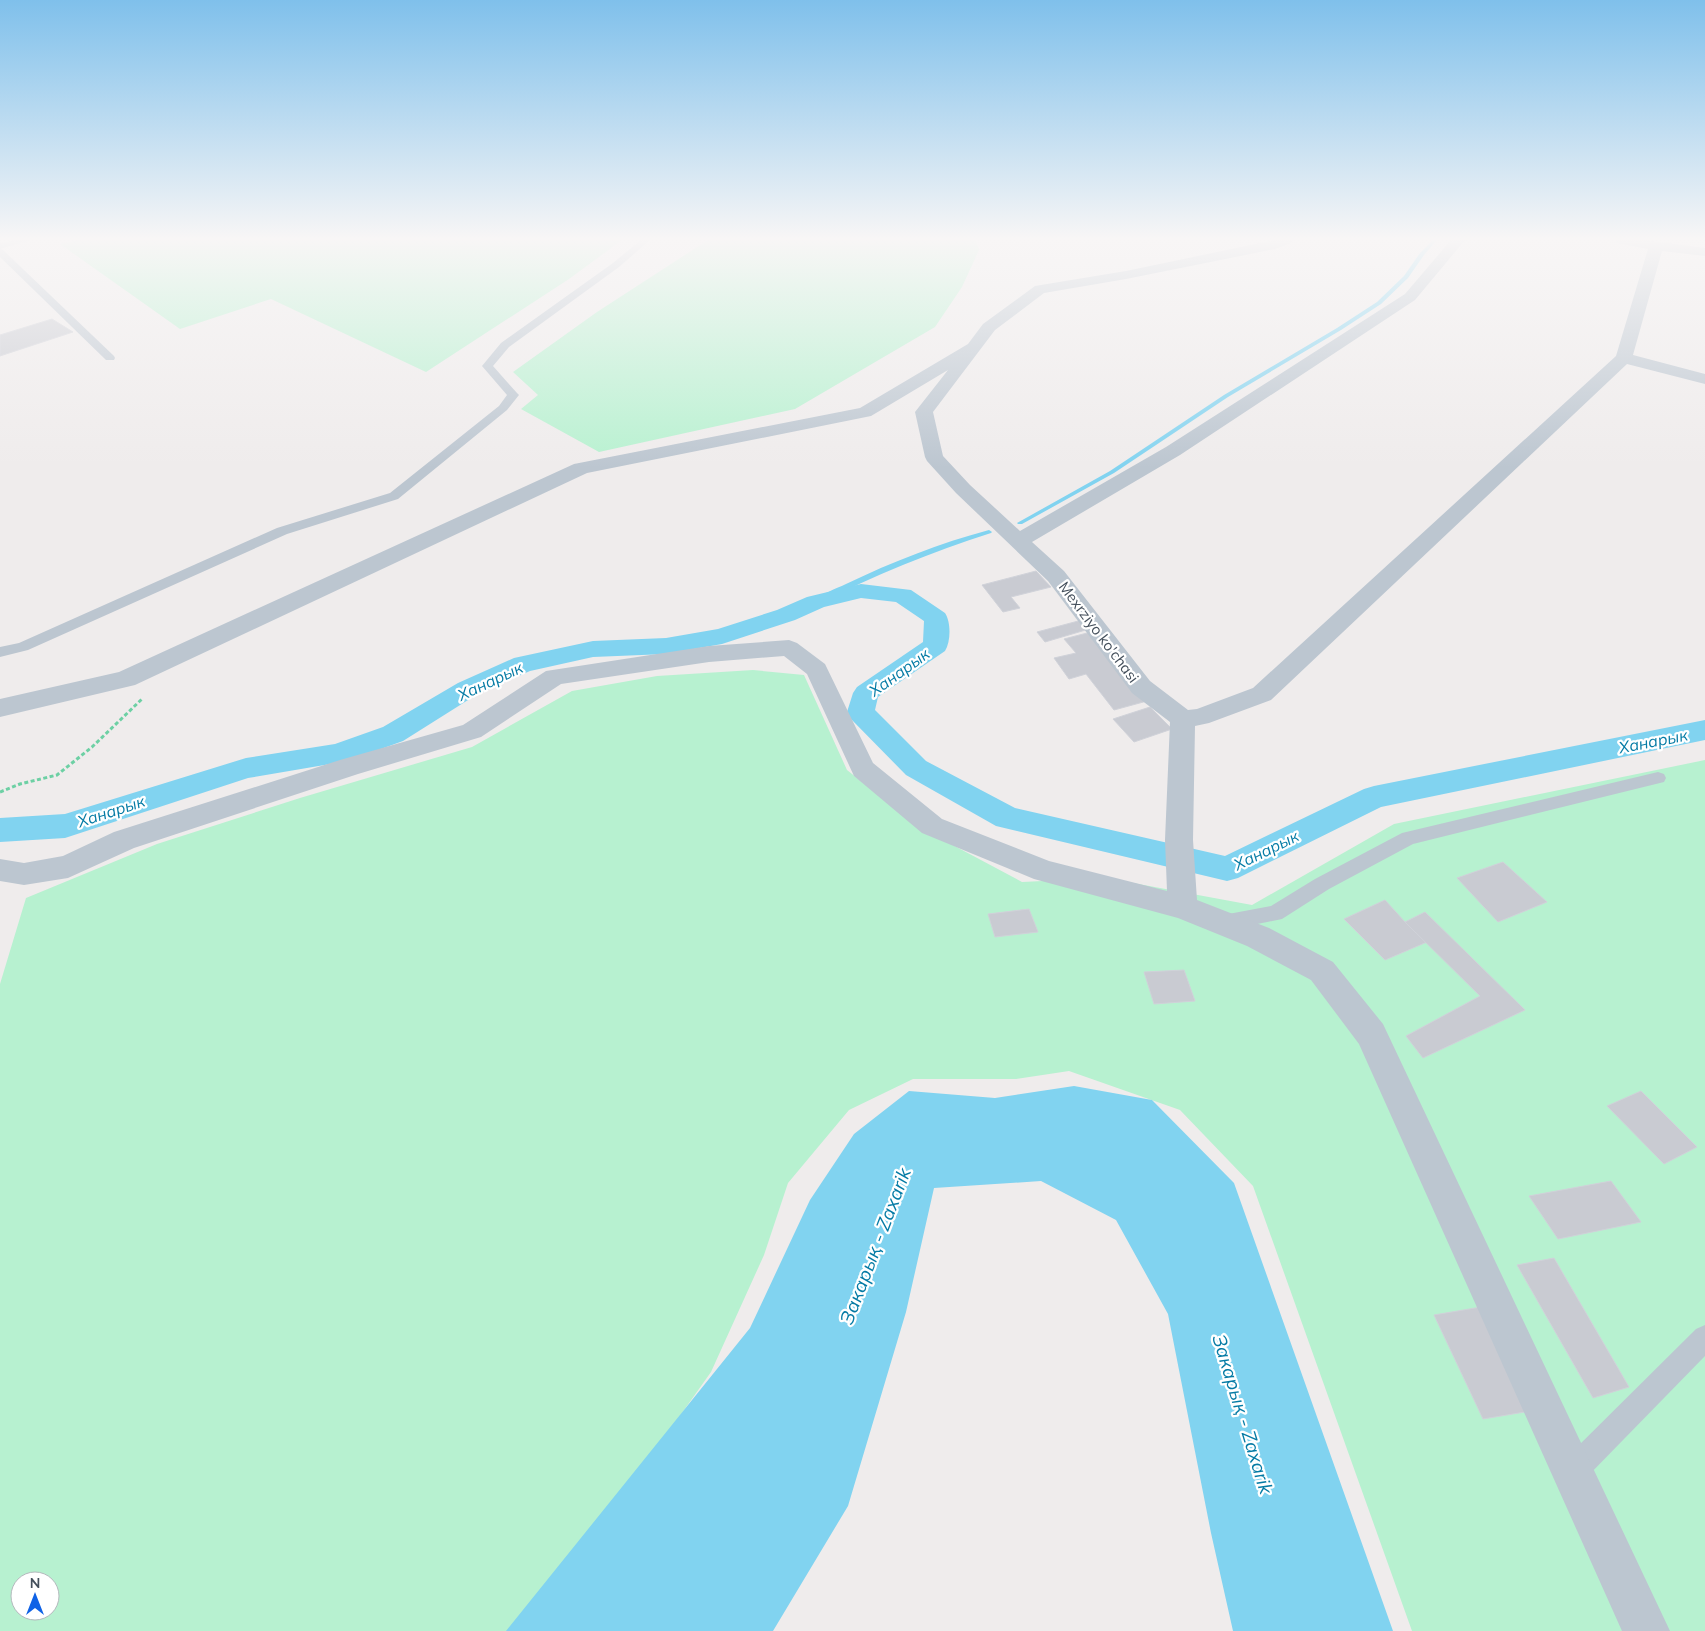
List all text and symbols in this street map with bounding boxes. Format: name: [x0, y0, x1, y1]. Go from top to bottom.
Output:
street label: Mexrziyo ko'chasi: [1055, 578, 1143, 686]
water label: Ханарык: [864, 643, 933, 701]
water label: Ханарык: [453, 657, 526, 705]
water label: Ханарык: [1616, 724, 1690, 758]
water label: Ханарык: [74, 791, 148, 832]
water label: Ханарык: [1229, 826, 1302, 875]
water label: Закарық - Zaxarik: [834, 1163, 916, 1328]
water label: Закарық - Zaxarik: [1207, 1331, 1279, 1498]
north arrow: [10, 1571, 60, 1621]
text: N: [30, 1574, 40, 1592]

